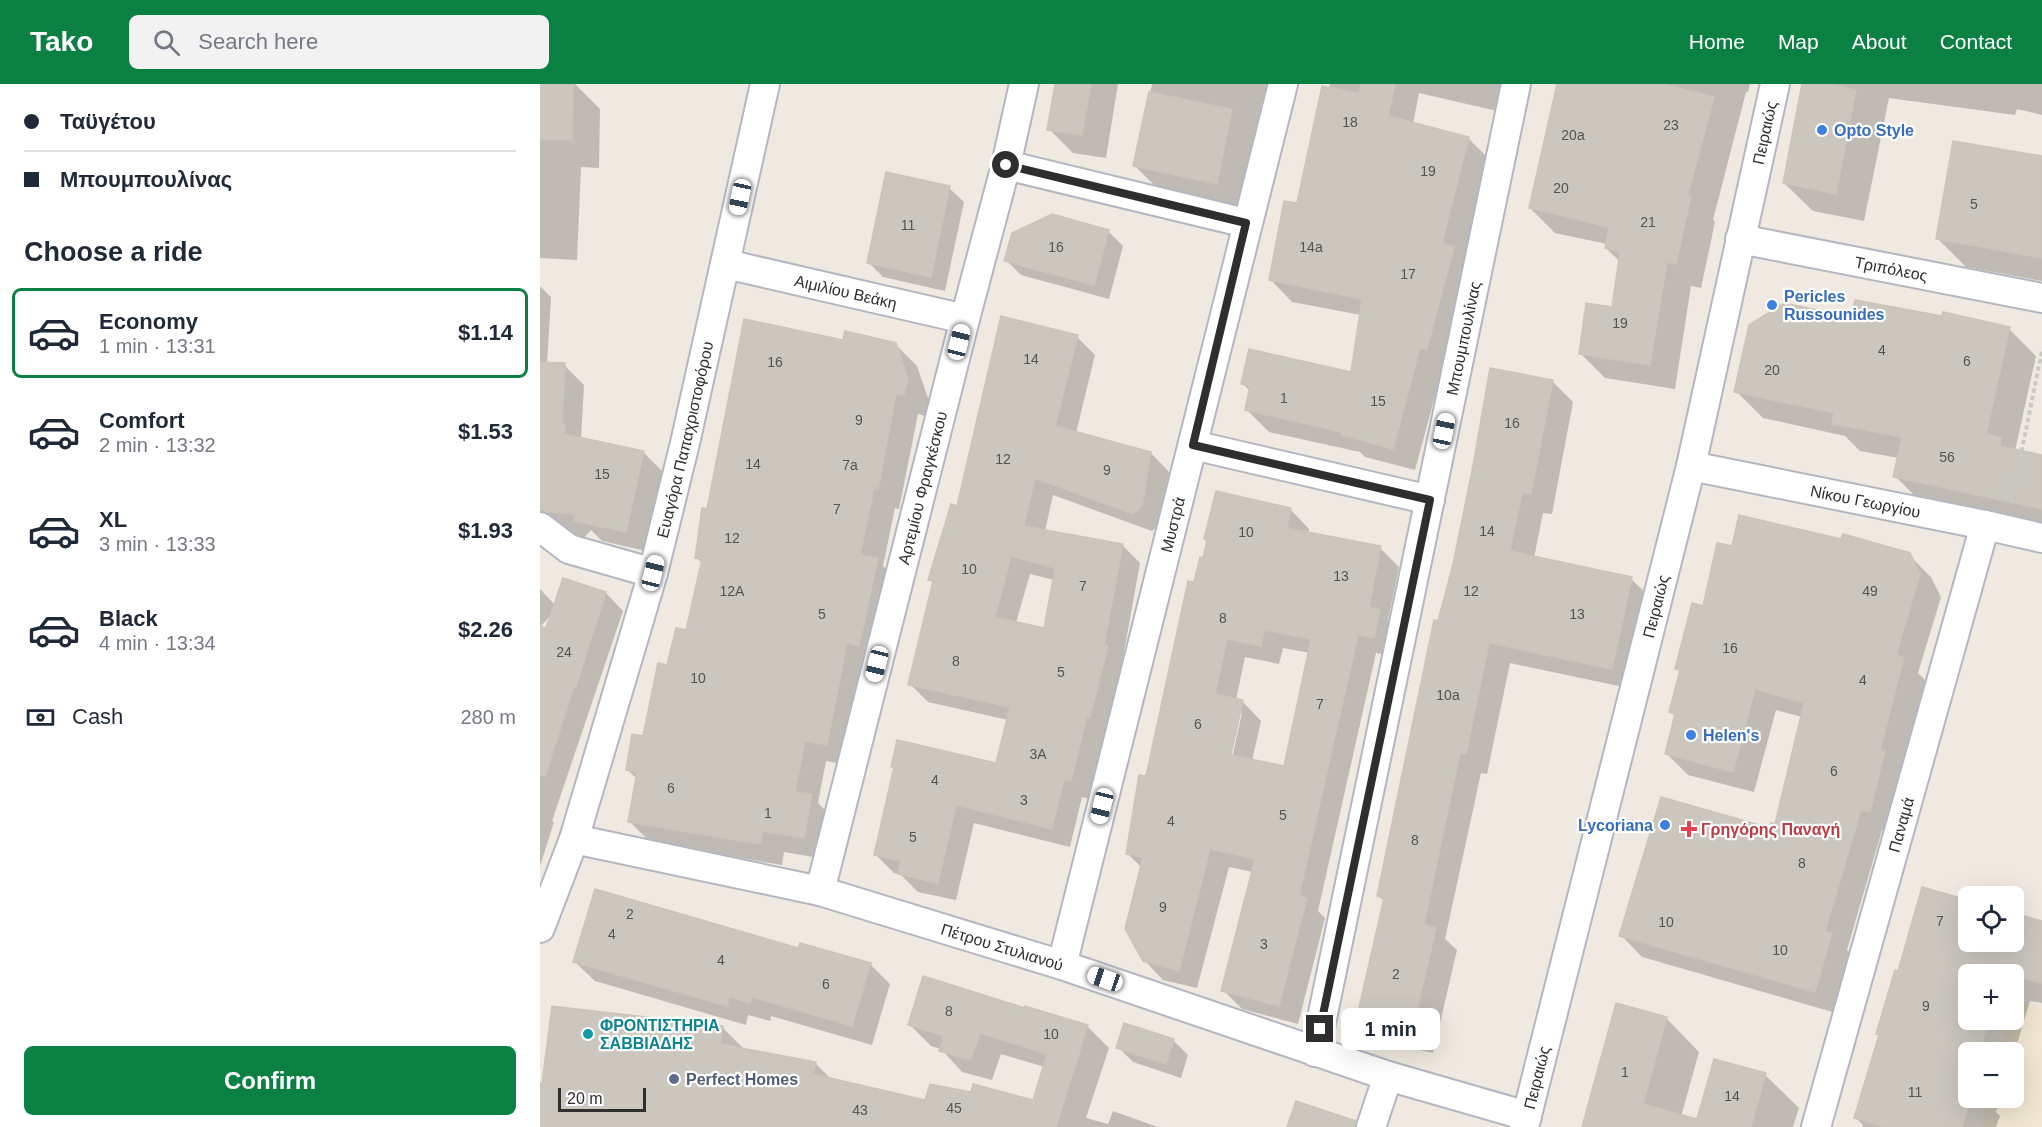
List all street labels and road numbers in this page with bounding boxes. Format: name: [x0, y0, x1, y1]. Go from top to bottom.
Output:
street label: Πειραιώς: [1749, 99, 1780, 166]
street label: Τριπόλεος: [1853, 253, 1929, 284]
street label: Αιμιλίου Βεάκη: [793, 272, 899, 312]
street label: Μπουμπουλίνας: [1443, 279, 1483, 397]
street label: Ευαγόρα Παπαχριστοφόρου: [653, 340, 716, 539]
street label: Αρτεμίου Φραγκέσκου: [895, 409, 950, 566]
street label: Νίκου Γεωργίου: [1809, 482, 1922, 520]
street label: Μυστρά: [1157, 495, 1188, 554]
street label: Πειραιώς: [1639, 573, 1672, 640]
street label: Παναμά: [1885, 795, 1917, 854]
street label: Πέτρου Στυλιανού: [939, 920, 1065, 973]
street label: Πειραιώς: [1520, 1044, 1553, 1111]

